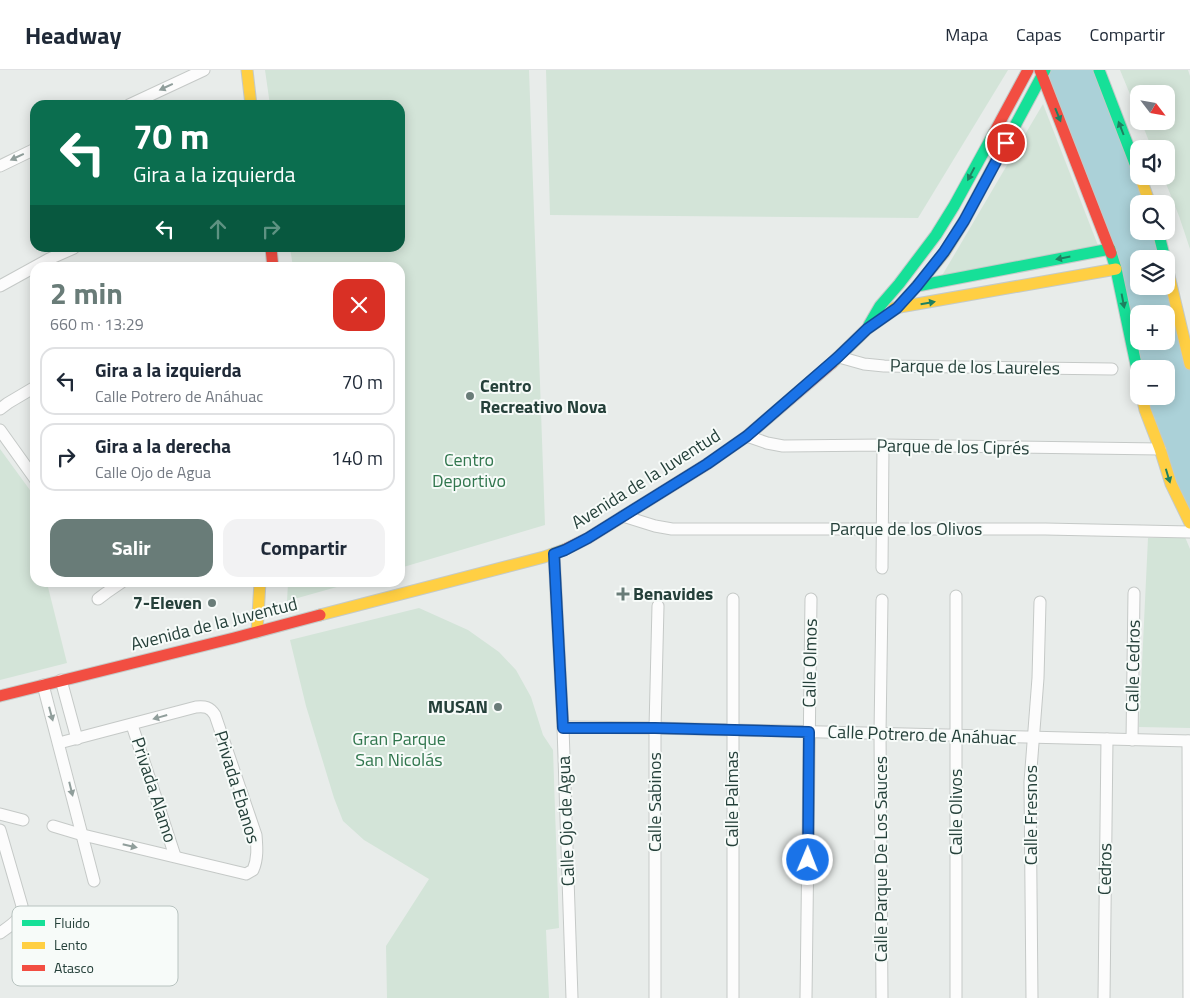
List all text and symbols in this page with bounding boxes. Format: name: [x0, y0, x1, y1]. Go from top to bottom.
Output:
text: Headway: [25, 17, 121, 53]
text: Mapa: [945, 21, 988, 48]
text: Capas: [1016, 21, 1062, 48]
text: Compartir: [1090, 21, 1165, 48]
one-way arrow: [159, 83, 174, 91]
north arrow: [1130, 85, 1175, 130]
map controls: [1130, 85, 1175, 405]
one-way arrow: [1054, 108, 1062, 122]
text: 70 m: [133, 109, 209, 163]
icon: left: [50, 120, 115, 185]
one-way arrow: [1117, 120, 1125, 135]
pin: [985, 122, 1027, 164]
icon: arrive: [992, 129, 1020, 157]
button: sound: [1130, 140, 1175, 185]
one-way arrow: [10, 153, 25, 162]
text: Gira a la izquierda: [133, 157, 296, 191]
one-way arrow: [967, 168, 976, 181]
button: search: [1130, 195, 1175, 240]
icon: left: [151, 215, 179, 243]
icon: ahead: [204, 215, 232, 243]
icon: right: [257, 215, 285, 243]
button: layers: [1130, 250, 1175, 295]
one-way arrow: [1055, 254, 1070, 262]
text: 2 min: [50, 270, 123, 316]
button: close: [333, 279, 385, 331]
one-way arrow: [1119, 294, 1127, 309]
one-way arrow: [920, 298, 936, 306]
button: +: [1130, 305, 1175, 350]
text: 660 m · 13:29: [50, 312, 144, 336]
street label: Parque de los Laureles: [890, 352, 1060, 381]
text: Gira a la izquierda: [95, 355, 242, 384]
button: −: [1130, 360, 1175, 405]
icon: left: [52, 367, 80, 395]
text: 70 m: [342, 367, 383, 396]
place label: Centro Recreativo Nova: [480, 372, 607, 420]
text: Calle Potrero de Anáhuac: [95, 384, 263, 408]
marker: Centro Recreativo Nova: [464, 390, 476, 402]
street label: Avenida de la Juventud: [566, 422, 725, 535]
text: Gira a la derecha: [95, 431, 231, 460]
street label: Parque de los Ciprés: [876, 432, 1030, 461]
icon: right: [52, 443, 80, 471]
text: 140 m: [331, 443, 383, 472]
park label: Centro Deportivo: [432, 446, 506, 494]
text: Calle Ojo de Agua: [95, 460, 211, 484]
one-way arrow: [1165, 468, 1173, 483]
street label: Parque de los Olivos: [830, 515, 982, 542]
button: Salir: [50, 519, 213, 577]
button: Compartir: [223, 519, 385, 577]
place label: Benavides: [633, 580, 713, 607]
marker: Benavides: [617, 588, 629, 600]
place label: 7-Eleven: [133, 589, 202, 616]
street label: Avenida de la Juventud: [128, 590, 300, 657]
marker: 7-Eleven: [206, 597, 218, 609]
street label: Calle Olmos: [795, 618, 824, 708]
street label: Calle Cedros: [1118, 620, 1147, 712]
place label: MUSAN: [428, 693, 488, 720]
marker: MUSAN: [492, 701, 504, 713]
one-way arrow: [47, 707, 55, 722]
one-way arrow: [153, 713, 168, 721]
street label: Calle Potrero de Anáhuac: [827, 718, 1017, 751]
park label: Gran Parque San Nicolás: [352, 725, 446, 773]
street label: Privada Ebanos: [207, 727, 267, 847]
street label: Privada Alamo: [125, 734, 184, 846]
street label: Calle Palmas: [718, 751, 745, 847]
street label: Calle Sabinos: [641, 752, 668, 852]
street label: Calle Ojo de Agua: [550, 755, 581, 887]
street label: Calle Parque De Los Sauces: [867, 756, 894, 962]
street label: Calle Fresnos: [1017, 765, 1044, 865]
street label: Calle Olivos: [942, 769, 969, 855]
one-way arrow: [67, 782, 75, 797]
position arrow: [781, 833, 833, 885]
one-way arrow: [123, 842, 138, 850]
street label: Cedros: [1091, 843, 1118, 895]
legend: [12, 906, 178, 986]
text: Fluido: [54, 912, 90, 933]
text: Lento: [54, 934, 88, 955]
text: Atasco: [54, 957, 94, 978]

